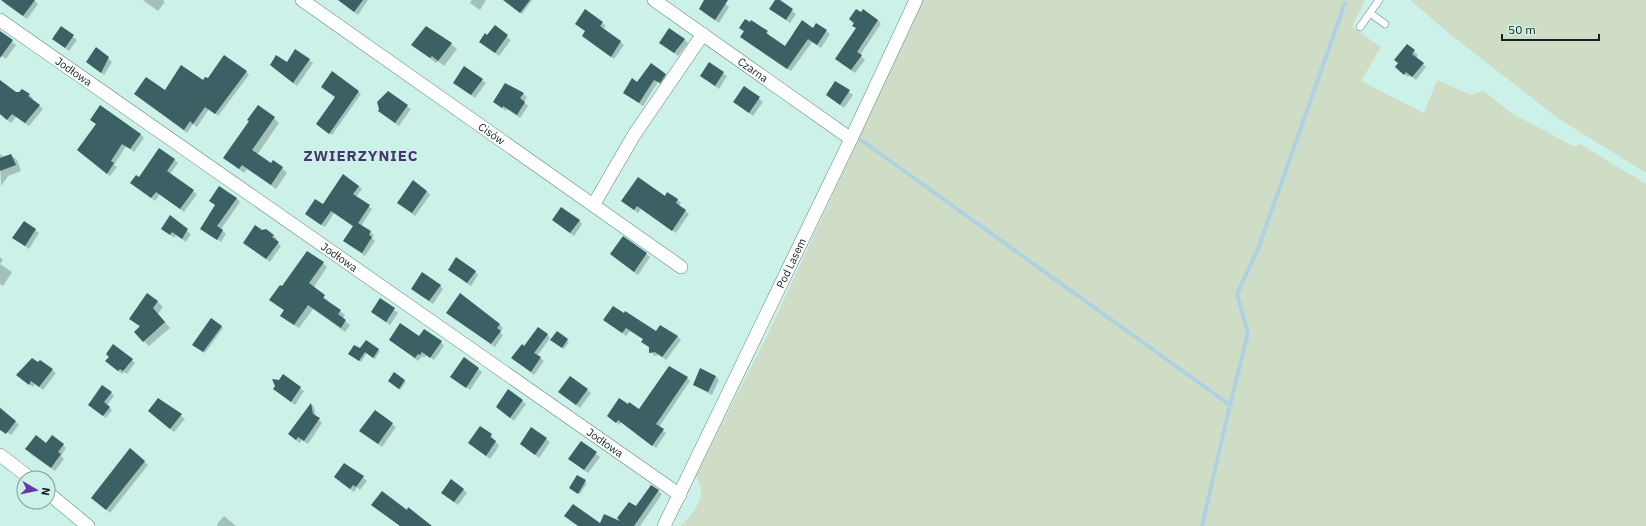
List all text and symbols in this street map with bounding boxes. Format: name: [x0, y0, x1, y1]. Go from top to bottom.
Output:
scale bar: [1502, 16, 1599, 42]
text: 50 m: [1508, 22, 1536, 37]
street label: Jodłowa: [53, 54, 95, 89]
street label: Czarna: [735, 54, 771, 85]
street label: Cisów: [476, 119, 508, 148]
district label: ZWIERZYNIEC: [303, 146, 419, 165]
street label: Pod Lasem: [773, 236, 809, 290]
street label: Jodłowa: [318, 239, 361, 275]
street label: Jodłowa: [584, 425, 626, 460]
north arrow: [16, 470, 56, 510]
text: N: [38, 487, 53, 497]

